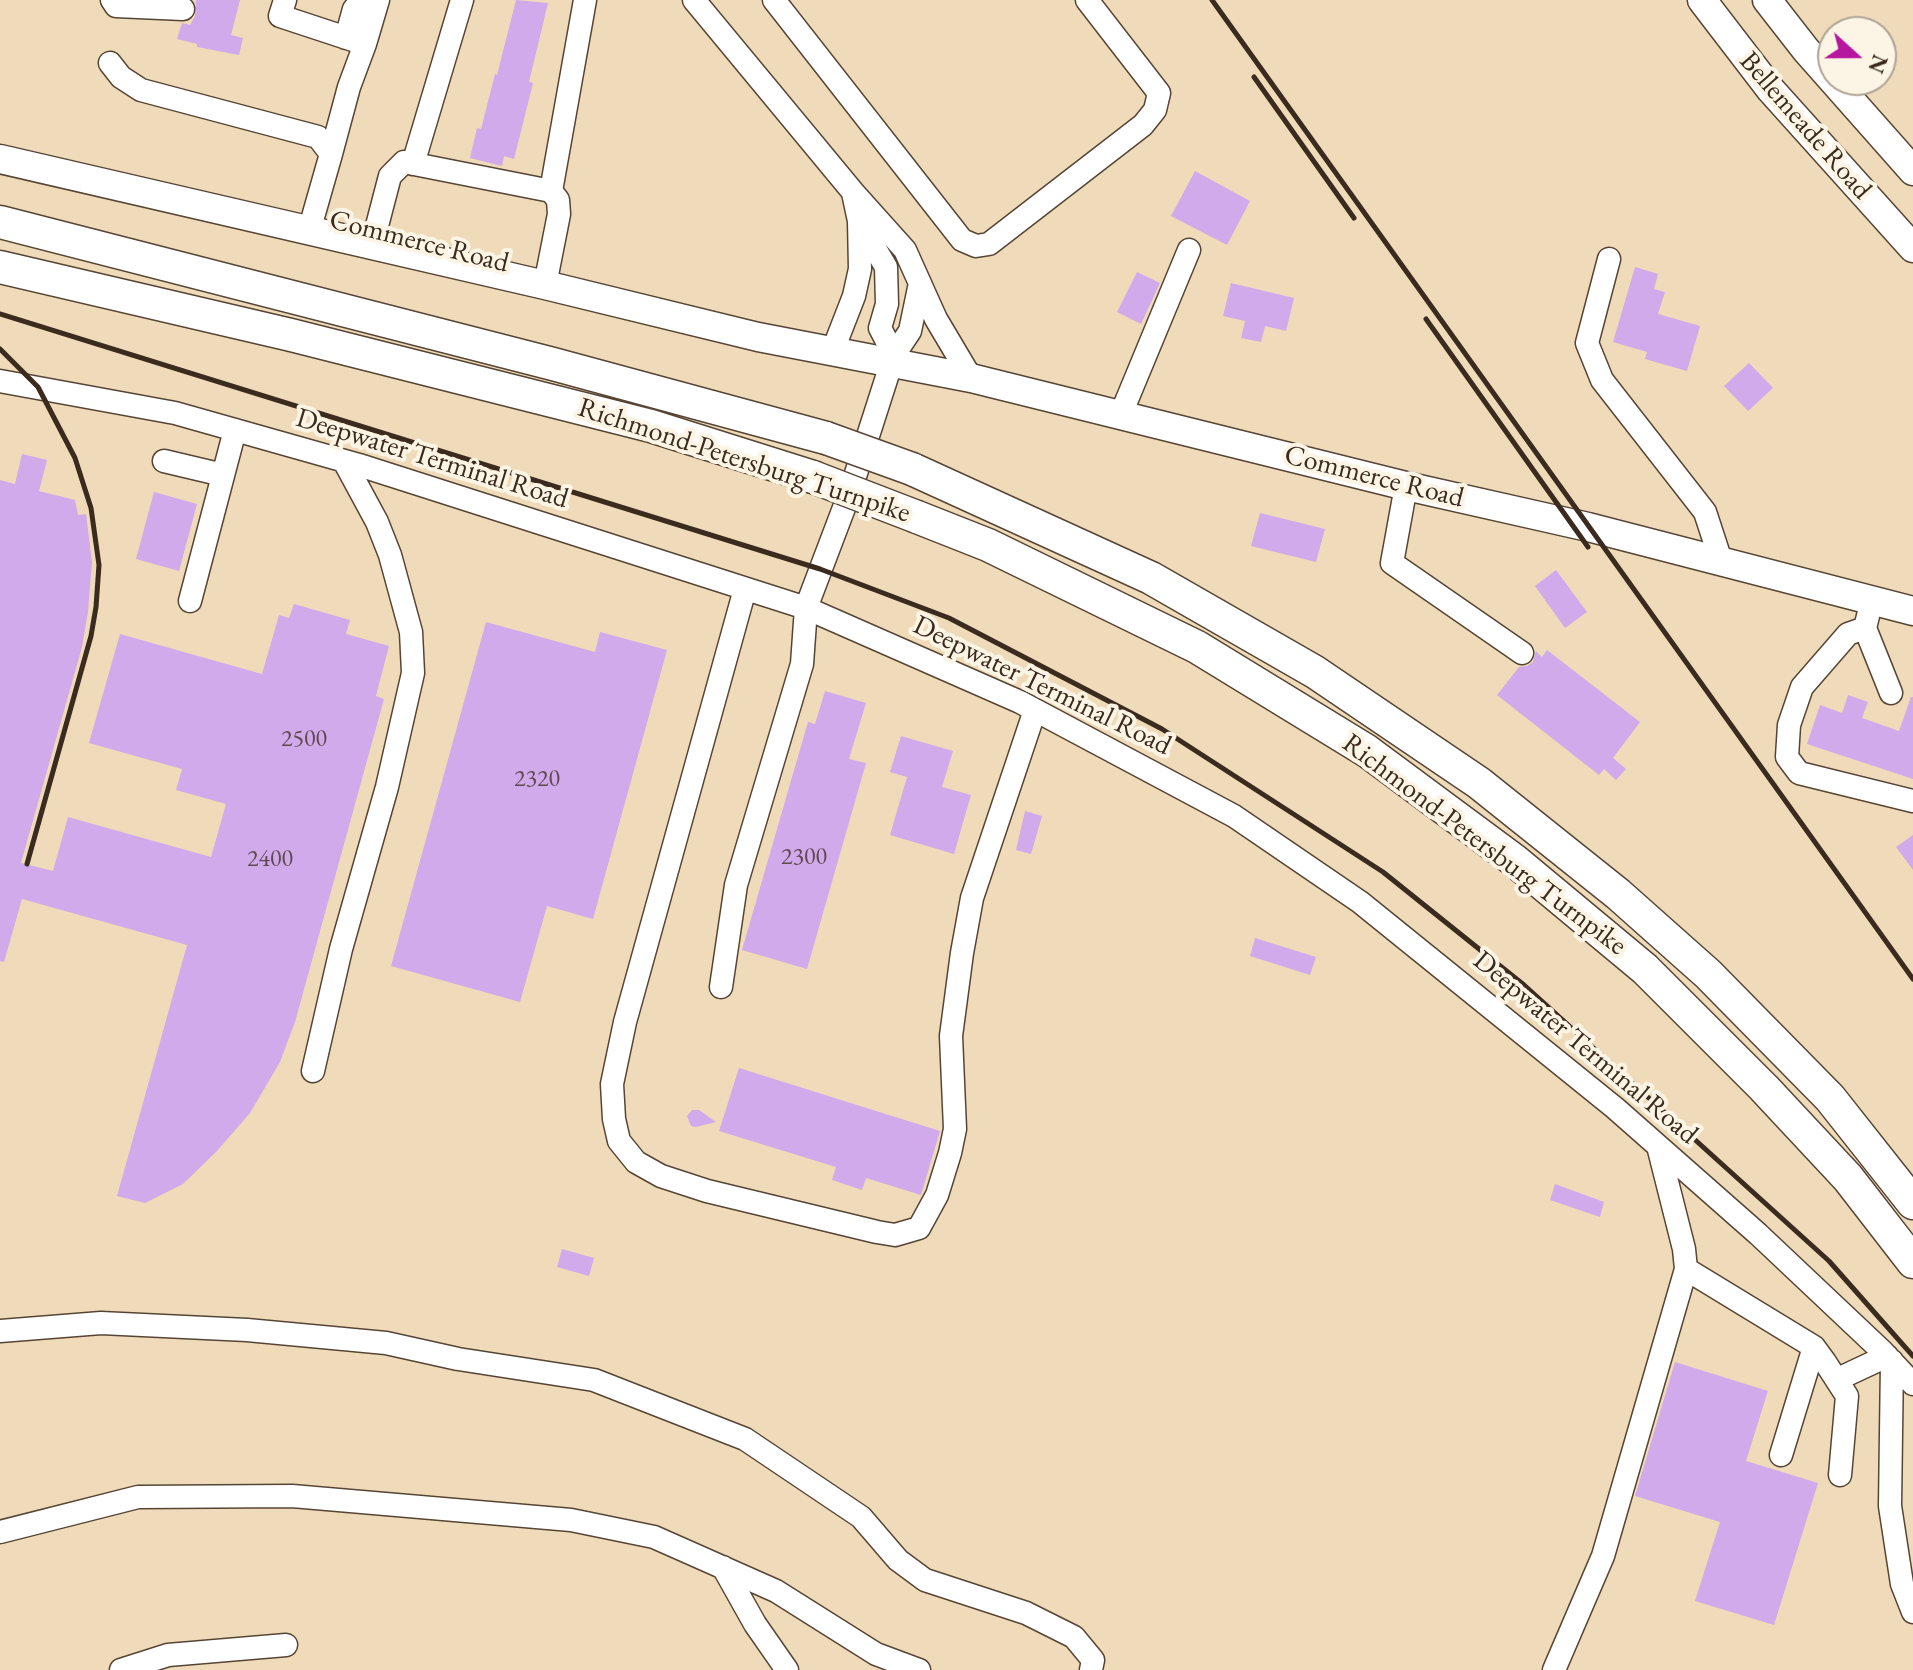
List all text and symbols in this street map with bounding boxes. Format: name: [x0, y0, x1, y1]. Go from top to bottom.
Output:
north arrow: [1817, 16, 1897, 96]
street label: Bellemeade Road: [1732, 45, 1878, 207]
text: N: [1861, 51, 1895, 78]
street label: Commerce Road: [326, 203, 512, 281]
street label: Richmond-Petersburg Turnpike: [574, 391, 914, 531]
street label: Deepwater Terminal Road: [292, 402, 572, 516]
street label: Commerce Road: [1281, 438, 1467, 516]
street label: Deepwater Terminal Road: [907, 609, 1177, 763]
house number: 2500: [281, 725, 327, 753]
street label: Richmond-Petersburg Turnpike: [1335, 727, 1633, 963]
house number: 2320: [514, 765, 560, 793]
house number: 2300: [781, 843, 827, 871]
house number: 2400: [247, 845, 293, 873]
street label: Deepwater Terminal Road: [1466, 944, 1704, 1152]

